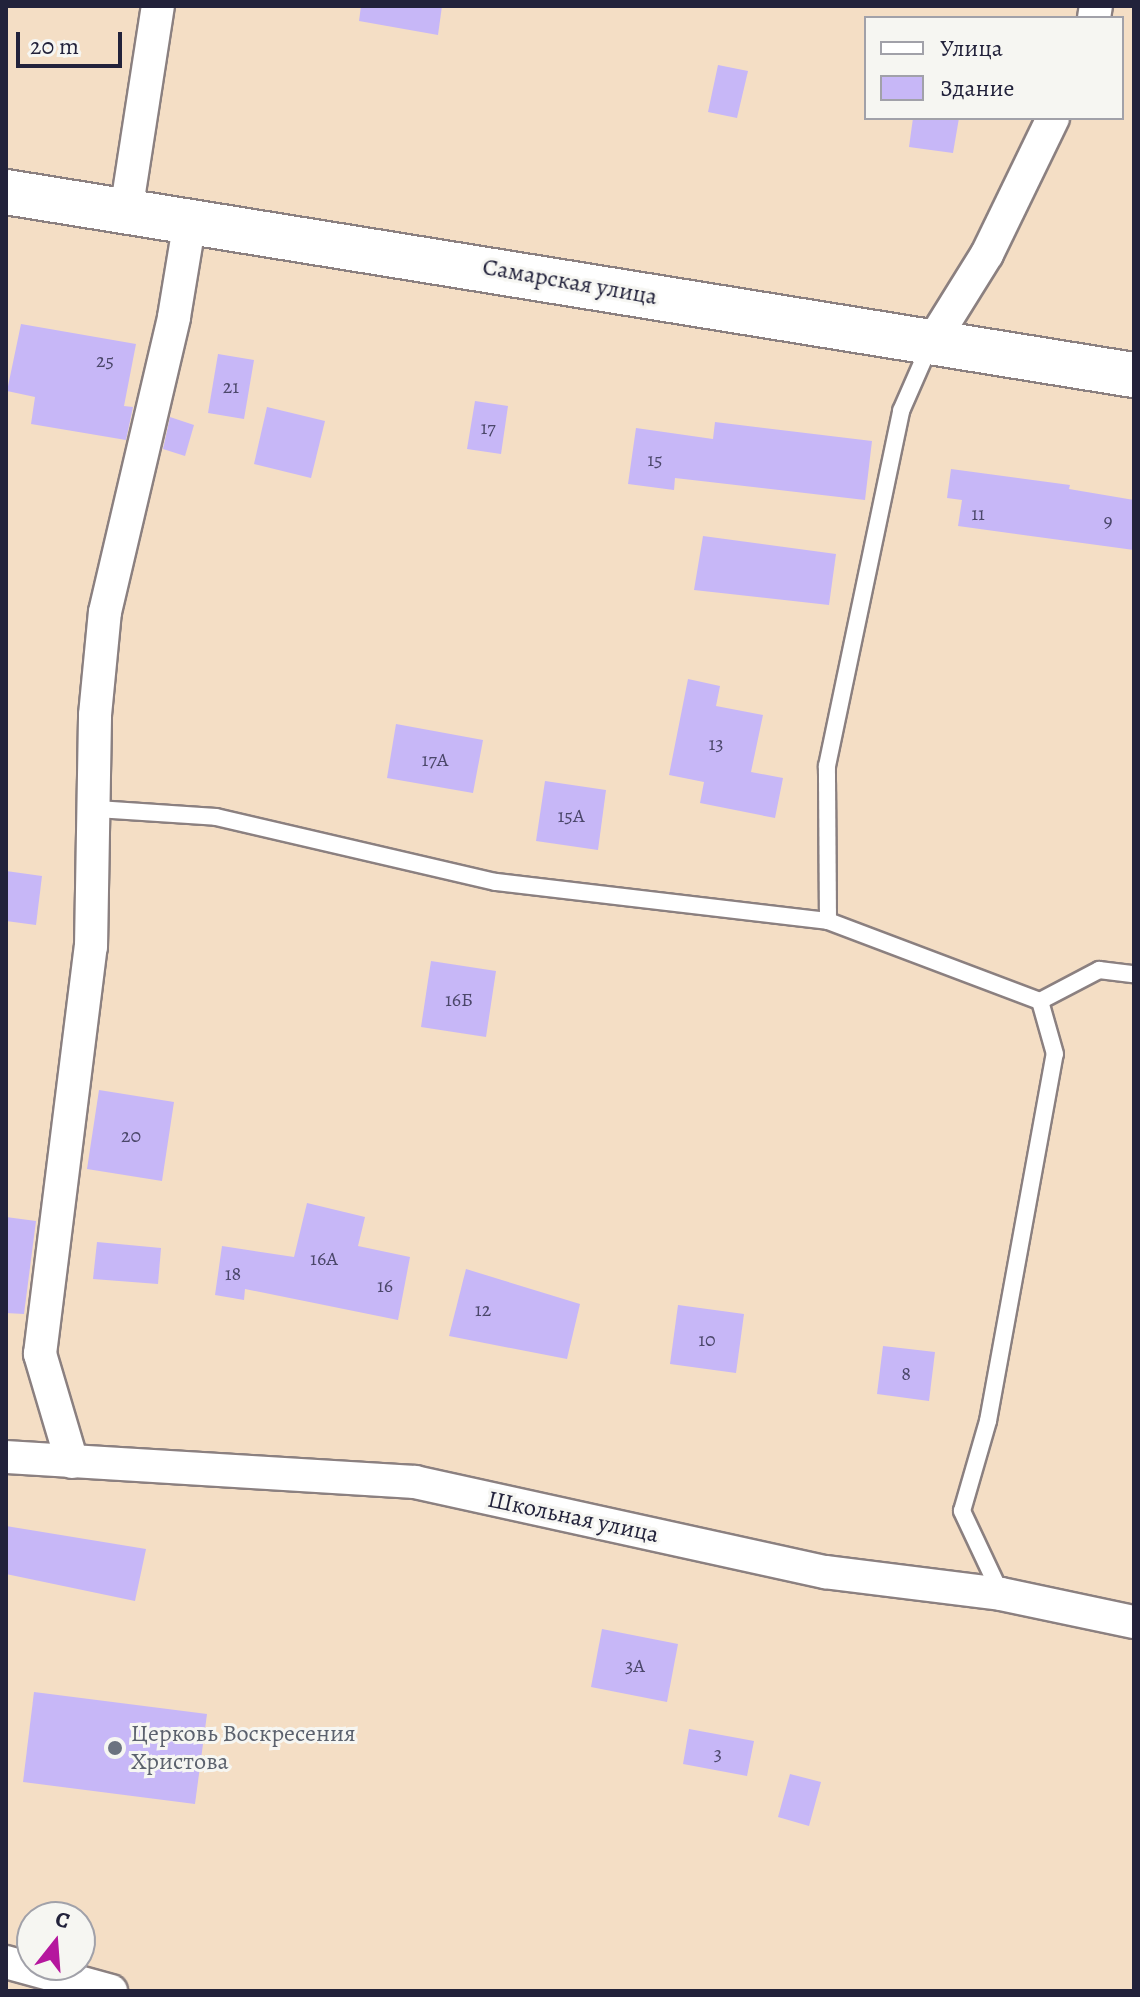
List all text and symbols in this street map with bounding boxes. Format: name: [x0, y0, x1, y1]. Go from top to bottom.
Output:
scale bar: [20, 16, 126, 66]
legend: [864, 16, 1124, 120]
text: 20 m: [30, 30, 79, 62]
text: Улица: [940, 32, 1003, 64]
text: Здание: [940, 72, 1015, 104]
street label: Самарская улица: [480, 252, 660, 312]
house number: 25: [96, 348, 114, 372]
house number: 21: [223, 374, 239, 398]
house number: 17: [480, 415, 496, 439]
house number: 15: [647, 447, 663, 471]
house number: 11: [971, 501, 985, 525]
house number: 9: [1103, 508, 1113, 532]
house number: 13: [708, 731, 724, 755]
house number: 17А: [422, 747, 448, 771]
house number: 15А: [557, 803, 585, 827]
house number: 16Б: [445, 987, 473, 1011]
house number: 20: [121, 1123, 141, 1147]
house number: 16А: [310, 1246, 338, 1270]
house number: 18: [225, 1261, 241, 1285]
house number: 16: [377, 1273, 393, 1297]
house number: 12: [475, 1297, 491, 1321]
house number: 10: [698, 1327, 716, 1351]
house number: 8: [901, 1361, 911, 1385]
street label: Школьная улица: [485, 1485, 661, 1549]
house number: 3А: [625, 1653, 645, 1677]
place label: Церковь Воскресения Христова: [131, 1720, 356, 1776]
marker: Церковь Воскресения Христова: [106, 1739, 124, 1757]
house number: 3: [714, 1741, 722, 1765]
north arrow: [16, 1901, 96, 1981]
text: С: [52, 1904, 73, 1936]

